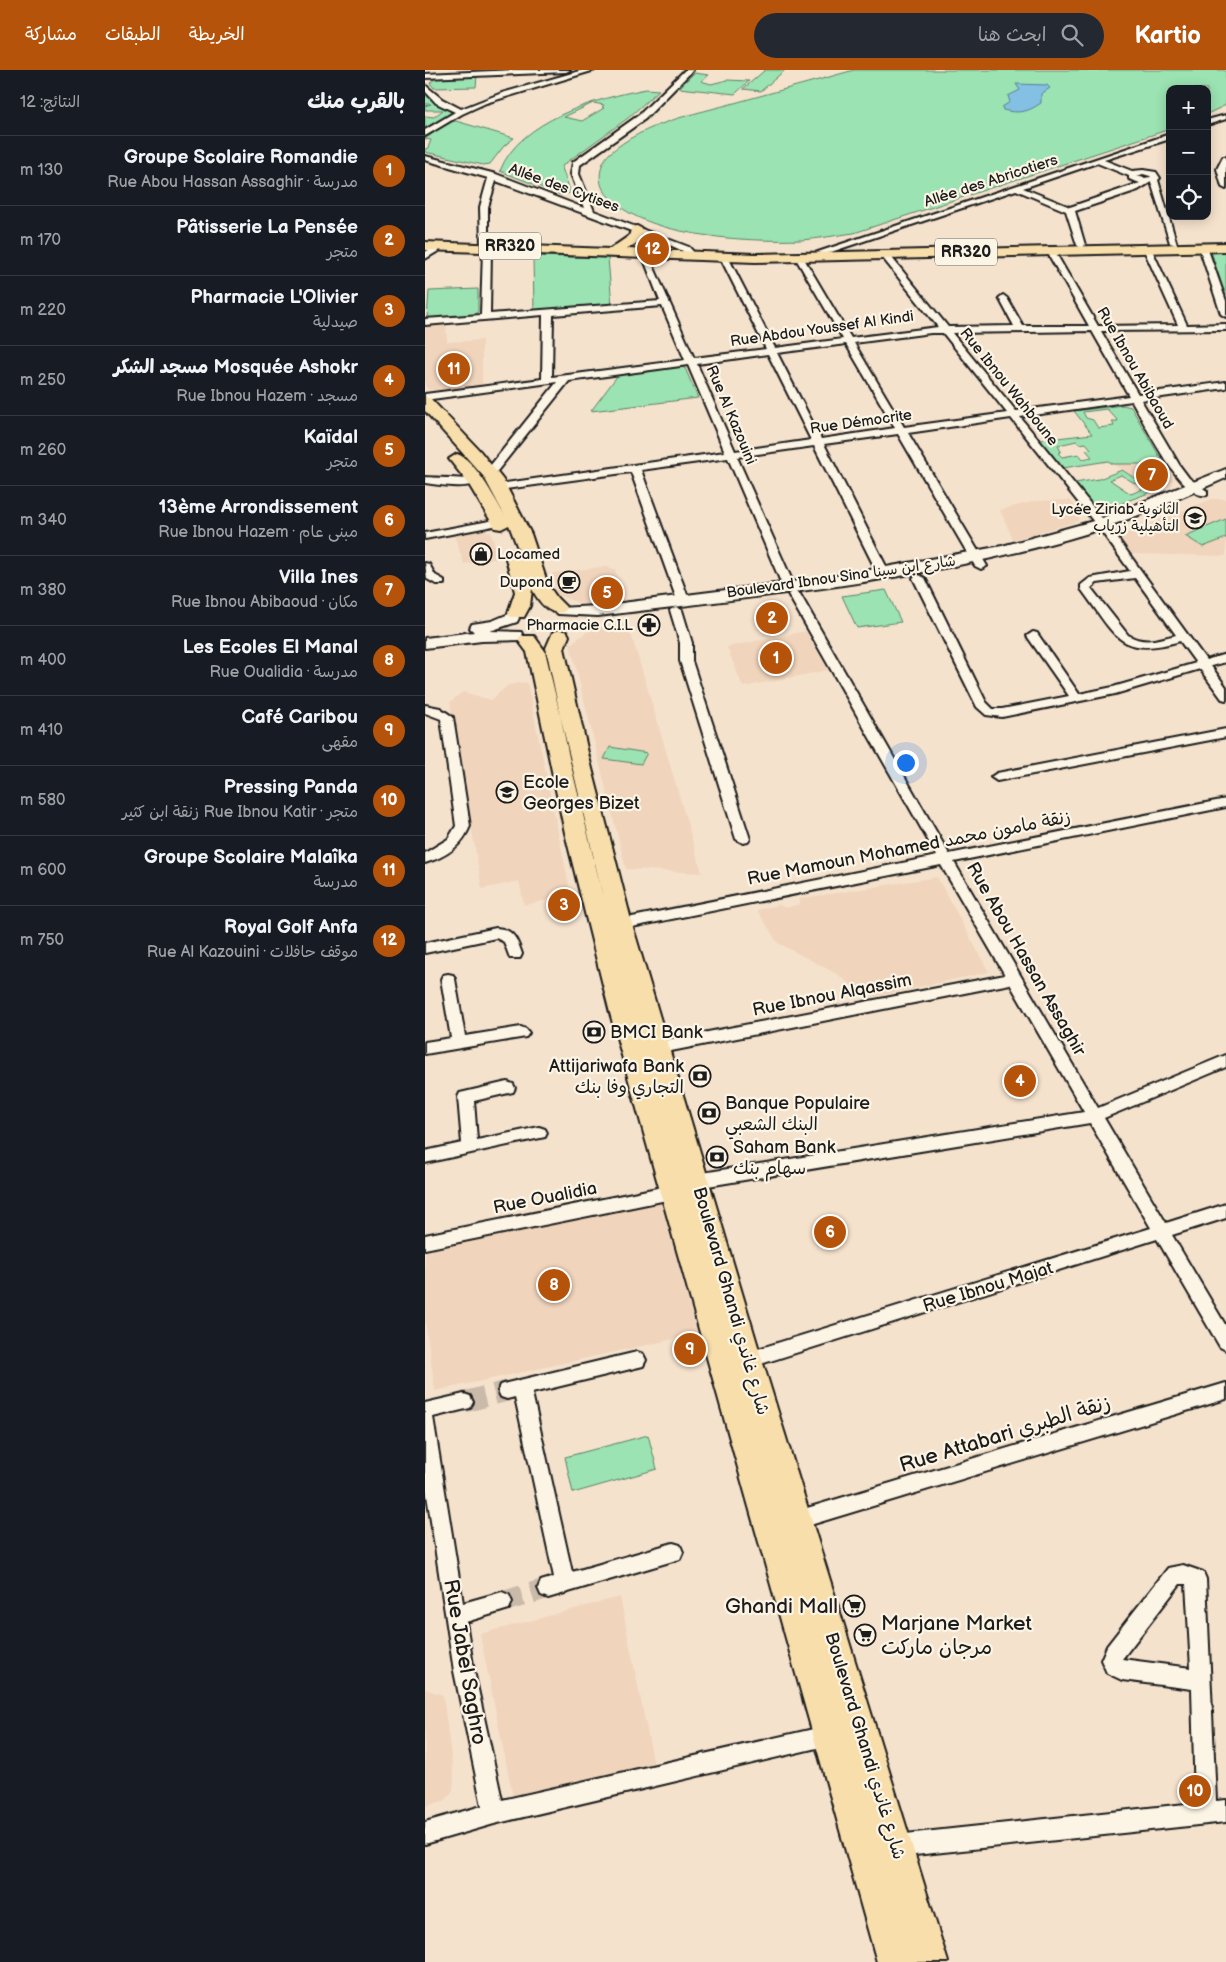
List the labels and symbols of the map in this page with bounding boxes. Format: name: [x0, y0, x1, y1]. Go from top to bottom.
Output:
street label: Allée des Abricotiers: [922, 150, 1061, 212]
street label: Allée des Cytises: [506, 159, 622, 217]
pin: 12: [637, 230, 669, 268]
road number: RR320: [479, 232, 541, 260]
road number: RR320: [935, 238, 997, 266]
street label: Rue Ibnou Abibaoud: [1092, 304, 1178, 432]
street label: Rue Abdou Youssef Al Kindi: [729, 307, 915, 351]
street label: Rue Ibnou Wahboune: [956, 324, 1062, 450]
pin: 11: [438, 350, 470, 388]
street label: Rue Al Kazouini: [702, 363, 760, 467]
street label: Rue Démocrite: [809, 405, 913, 439]
pin: 7: [1136, 456, 1168, 494]
place label: Lycée Ziriab الثانوية التأهيلية زرياب: [1051, 500, 1179, 536]
school or university icon: Lycée Ziriab الثانوية التأهيلية زرياب: [1183, 506, 1207, 530]
shop icon: Locamed: [469, 542, 493, 566]
place label: Locamed: [497, 545, 560, 564]
street label: Boulevard Ibnou Sina شارع ابن سينا: [725, 551, 957, 603]
cafe icon: Dupond: [557, 570, 581, 594]
place label: Dupond: [499, 573, 553, 592]
pin: 5: [591, 574, 623, 612]
pin: 2: [756, 599, 788, 637]
pharmacy icon: Pharmacie C.I.L: [637, 613, 661, 637]
place label: Pharmacie C.I.L: [526, 616, 633, 635]
pin: 1: [760, 639, 792, 677]
your location: [893, 750, 919, 776]
place label: Ecole Georges Bizet: [523, 772, 640, 814]
school or university icon: Ecole Georges Bizet: [495, 780, 519, 804]
street label: Rue Mamoun Mohamed زنقة مامون محمد: [745, 806, 1073, 890]
street label: Rue Abou Hassan Assaghir: [962, 858, 1090, 1060]
pin: 3: [548, 886, 580, 924]
street label: Rue Ibnou Alqassim: [751, 969, 913, 1021]
bank icon: BMCI Bank: [582, 1020, 606, 1044]
place label: BMCI Bank: [610, 1022, 703, 1043]
place label: Attijariwafa Bank التجاري وفا بنك: [549, 1056, 684, 1100]
pin: 4: [1004, 1062, 1036, 1100]
bank icon: Attijariwafa Bank التجاري وفا بنك: [688, 1064, 712, 1088]
place label: Banque Populaire البنك الشعبي: [725, 1093, 870, 1140]
bank icon: Banque Populaire البنك الشعبي: [697, 1101, 721, 1125]
place label: Saham Bank سهام بنك: [733, 1137, 836, 1182]
bank icon: Saham Bank سهام بنك: [705, 1145, 729, 1169]
street label: Rue Oualidia: [491, 1178, 599, 1218]
street label: Boulevard Ghandi شارع غاندي: [686, 1184, 774, 1418]
pin: 6: [814, 1213, 846, 1251]
street label: Rue Ibnou Majat: [920, 1257, 1056, 1317]
pin: 8: [538, 1266, 570, 1304]
pin: 9: [674, 1330, 706, 1368]
street label: Rue Attabari زنقة الطبري: [896, 1390, 1114, 1480]
street label: Rue Jabel Saghro: [438, 1577, 492, 1747]
place label: Ghandi Mall: [725, 1594, 838, 1619]
supermarket icon: Ghandi Mall: [842, 1594, 866, 1618]
place label: Marjane Market مرجان ماركت: [881, 1611, 1032, 1660]
supermarket icon: Marjane Market مرجان ماركت: [853, 1623, 877, 1647]
street label: Boulevard Ghandi شارع غاندي: [818, 1630, 910, 1863]
pin: 10: [1179, 1772, 1211, 1810]

